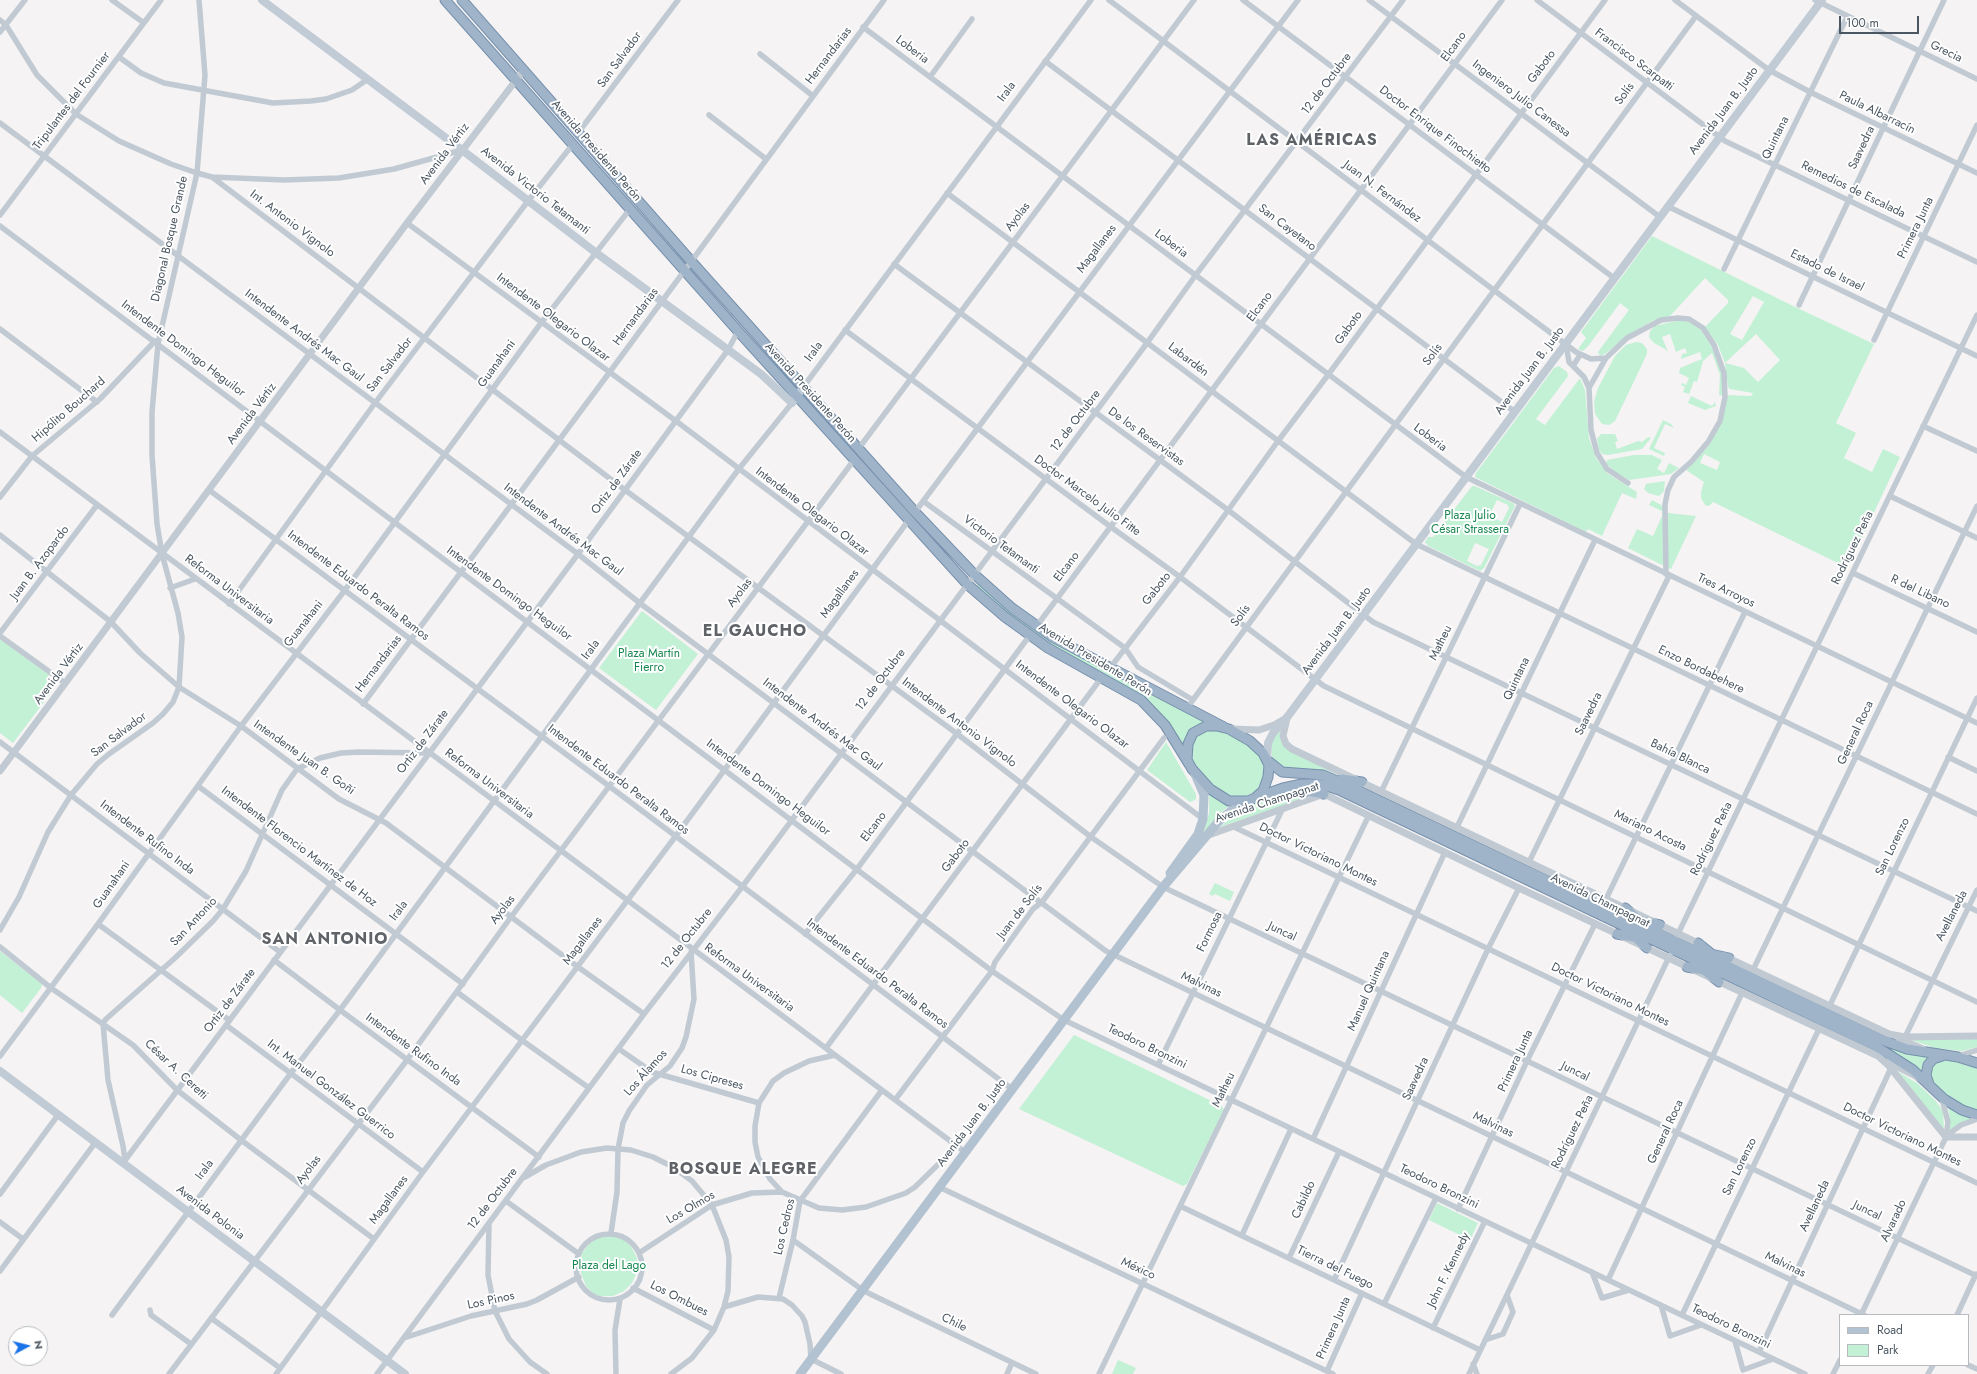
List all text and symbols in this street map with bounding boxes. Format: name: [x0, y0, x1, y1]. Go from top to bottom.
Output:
scale bar: [1841, 8, 1921, 34]
text: 100 m: [1846, 14, 1879, 32]
street label: Hernandarias: [803, 25, 855, 87]
street label: Francisco Scarpatti: [1592, 26, 1676, 94]
street label: San Salvador: [595, 29, 645, 91]
street label: Elcano: [1438, 29, 1470, 65]
street label: Loberia: [893, 33, 931, 67]
street label: Grecia: [1928, 38, 1964, 66]
street label: Gaboto: [1525, 48, 1559, 86]
street label: Tripulantes del Fournier: [30, 49, 114, 153]
street label: 12 de Octubre: [1299, 50, 1355, 118]
street label: Ingeniero Julio Canessa: [1469, 57, 1573, 141]
street label: Avenida Juan B. Justo: [1686, 64, 1762, 158]
street label: Irala: [995, 79, 1019, 105]
street label: Solís: [1612, 80, 1638, 108]
street label: Doctor Enrique Finochietto: [1376, 83, 1494, 177]
street label: Paula Albarracín: [1837, 88, 1917, 138]
street label: Avenida Presidente Perón: [548, 97, 644, 205]
street label: Quintana: [1759, 114, 1793, 162]
street label: Avenida Vértiz: [417, 121, 473, 187]
street label: Saavedra: [1846, 124, 1878, 172]
district label: LAS AMÉRICAS: [1246, 131, 1378, 151]
street label: Avenida Victorio Tetamanti: [478, 144, 592, 238]
street label: Juan N. Fernández: [1340, 158, 1424, 226]
street label: Remedios de Escalada: [1799, 159, 1907, 221]
street label: Diagonal Bosque Grande: [149, 175, 191, 303]
street label: Int. Antonio Vignolo: [247, 187, 337, 261]
street label: Primera Junta: [1895, 195, 1937, 261]
street label: Ayolas: [1003, 200, 1033, 234]
street label: San Cayetano: [1255, 201, 1319, 255]
street label: Magallanes: [1074, 222, 1120, 276]
street label: Loberia: [1152, 227, 1190, 261]
street label: Estado de Israel: [1788, 247, 1866, 295]
street label: Intendente Olegario Olazar: [493, 271, 613, 365]
street label: Hernandarias: [610, 285, 662, 349]
street label: Intendente Andrés Mac Gaul: [242, 287, 366, 385]
street label: Elcano: [1244, 289, 1276, 325]
street label: Intendente Domingo Heguilor: [118, 298, 248, 400]
street label: Gaboto: [1332, 308, 1366, 348]
street label: Avenida Juan B. Justo: [1492, 324, 1568, 418]
street label: San Salvador: [364, 335, 416, 395]
street label: Guanahani: [475, 338, 519, 390]
street label: Irala: [802, 339, 826, 365]
street label: Avenida Presidente Perón: [761, 340, 859, 446]
street label: Labardén: [1165, 340, 1211, 380]
street label: Solís: [1420, 341, 1446, 369]
street label: Hipólito Bouchard: [29, 374, 109, 446]
street label: Avenida Vértiz: [224, 381, 280, 447]
street label: 12 de Octubre: [1048, 387, 1104, 455]
street label: De los Reservistas: [1105, 404, 1187, 470]
street label: Loberia: [1411, 421, 1449, 455]
street label: Ortiz de Zárate: [589, 447, 645, 517]
street label: Doctor Marcelo Julio Fitte: [1031, 453, 1143, 539]
street label: Intendente Olegario Olazar: [752, 465, 872, 559]
street label: Intendente Andrés Mac Gaul: [501, 481, 625, 579]
park label: Plaza Julio César Strassera: [1431, 509, 1509, 537]
street label: Rodríguez Peña: [1829, 509, 1877, 587]
street label: Victorio Tetamanti: [960, 513, 1042, 577]
street label: Juan B. Azopardo: [7, 523, 73, 603]
street label: Intendente Eduardo Peralta Ramos: [284, 528, 432, 644]
street label: Intendente Domingo Heguilor: [443, 544, 575, 644]
street label: Elcano: [1051, 549, 1083, 585]
street label: Reforma Universitaria: [182, 552, 276, 628]
street label: Magallanes: [818, 567, 862, 621]
street label: Gaboto: [1140, 570, 1174, 608]
street label: Tres Arroyos: [1695, 571, 1757, 611]
street label: R del Libano: [1888, 572, 1952, 612]
street label: Ayolas: [725, 576, 755, 610]
street label: Avenida Juan B. Justo: [1299, 584, 1375, 678]
street label: Guanahani: [281, 598, 327, 650]
street label: Solís: [1228, 602, 1254, 630]
street label: Avenida Presidente Perón: [1036, 620, 1154, 700]
district label: EL GAUCHO: [703, 622, 807, 642]
street label: Matheu: [1426, 623, 1456, 663]
street label: Hernandarias: [353, 633, 405, 695]
street label: Irala: [579, 637, 603, 663]
street label: Avenida Vértiz: [31, 641, 87, 707]
street label: Enzo Bordabehere: [1656, 643, 1746, 697]
street label: 12 de Octubre: [853, 646, 909, 714]
park label: Plaza Martín Fierro: [618, 647, 680, 675]
street label: Quintana: [1501, 655, 1533, 703]
street label: Intendente Olegario Olazar: [1012, 658, 1132, 752]
street label: Intendente Antonio Vignolo: [899, 675, 1019, 771]
street label: Intendente Andrés Mac Gaul: [760, 676, 884, 774]
street label: Saavedra: [1572, 690, 1606, 738]
street label: General Roca: [1835, 699, 1877, 767]
street label: Ortiz de Zárate: [394, 707, 452, 777]
street label: San Salvador: [88, 709, 150, 761]
street label: Intendente Juan B. Goñi: [251, 718, 357, 798]
street label: Intendente Eduardo Peralta Ramos: [544, 722, 692, 838]
street label: Bahía Blanca: [1648, 736, 1712, 778]
street label: Intendente Domingo Heguilor: [703, 737, 833, 839]
street label: Reforma Universitaria: [442, 746, 536, 822]
street label: Avenida Champagnat: [1213, 779, 1321, 827]
street label: Intendente Florencio Martínez de Hoz: [218, 784, 380, 910]
street label: Intendente Rufino Inda: [97, 798, 197, 878]
street label: Rodríguez Peña: [1688, 800, 1736, 878]
street label: Mariano Acosta: [1611, 807, 1689, 855]
street label: Elcano: [858, 809, 890, 845]
street label: San Lorenzo: [1873, 816, 1913, 878]
street label: Doctor Victoriano Montes: [1257, 820, 1379, 890]
street label: Gaboto: [939, 837, 973, 875]
street label: Guanahani: [90, 858, 134, 912]
street label: Avenida Champagnat: [1548, 871, 1652, 931]
street label: Juan de Solís: [994, 882, 1046, 942]
street label: Avellaneda: [1933, 888, 1971, 944]
street label: Ayolas: [488, 893, 518, 927]
street label: San Antonio: [168, 894, 220, 950]
street label: Irala: [387, 898, 411, 924]
street label: 12 de Octubre: [659, 905, 715, 973]
street label: Formosa: [1194, 910, 1226, 954]
street label: Magallanes: [560, 914, 606, 968]
street label: Intendente Eduardo Peralta Ramos: [803, 916, 951, 1032]
street label: Juncal: [1265, 919, 1299, 945]
district label: SAN ANTONIO: [262, 930, 388, 950]
street label: Reforma Universitaria: [701, 941, 797, 1015]
street label: Manuel Quintana: [1345, 949, 1393, 1033]
street label: Doctor Victoriano Montes: [1549, 960, 1671, 1030]
street label: Ortiz de Zárate: [201, 966, 259, 1036]
street label: Malvinas: [1178, 969, 1224, 1001]
street label: Intendente Rufino Inda: [362, 1011, 464, 1089]
street label: Teodoro Bronzini: [1105, 1022, 1189, 1072]
street label: Primera Junta: [1495, 1028, 1537, 1094]
street label: César A. Ceretti: [141, 1037, 211, 1103]
street label: Int. Manuel González Guerrico: [264, 1037, 398, 1143]
street label: Los Álamos: [621, 1047, 671, 1099]
street label: Saavedra: [1400, 1055, 1432, 1103]
street label: Juncal: [1558, 1059, 1592, 1085]
street label: Los Cipreses: [679, 1062, 745, 1094]
street label: Matheu: [1209, 1070, 1239, 1110]
street label: Avenida Juan B. Justo: [934, 1076, 1010, 1170]
street label: Rodríguez Peña: [1549, 1093, 1597, 1171]
street label: General Roca: [1645, 1098, 1687, 1166]
street label: Doctor Victoriano Montes: [1841, 1100, 1963, 1170]
street label: Malvinas: [1470, 1109, 1516, 1141]
street label: San Lorenzo: [1720, 1136, 1760, 1198]
street label: Ayolas: [294, 1153, 324, 1187]
street label: Irala: [193, 1157, 217, 1183]
district label: BOSQUE ALEGRE: [668, 1160, 818, 1180]
street label: Teodoro Bronzini: [1397, 1162, 1481, 1212]
street label: 12 de Octubre: [465, 1165, 521, 1233]
street label: Magallanes: [367, 1173, 411, 1227]
street label: Avellaneda: [1797, 1178, 1833, 1234]
street label: Cabildo: [1289, 1179, 1319, 1221]
street label: Avenida Polonia: [173, 1183, 247, 1243]
street label: Los Olmos: [664, 1188, 718, 1228]
street label: Los Cedros: [772, 1198, 798, 1256]
street label: Juncal: [1850, 1198, 1884, 1224]
street label: Alvarado: [1878, 1198, 1910, 1244]
street label: John F. Kennedy: [1425, 1230, 1473, 1310]
street label: Tierra del Fuego: [1294, 1243, 1376, 1293]
street label: Malvinas: [1762, 1249, 1808, 1281]
street label: México: [1118, 1255, 1158, 1283]
park label: Plaza del Lago: [572, 1259, 646, 1273]
street label: Los Ombues: [647, 1278, 711, 1320]
street label: Los Pinos: [466, 1289, 516, 1313]
street label: Primera Junta: [1314, 1295, 1354, 1361]
street label: Teodoro Bronzini: [1689, 1302, 1773, 1352]
street label: Chile: [939, 1311, 969, 1335]
legend: [1839, 1314, 1969, 1366]
text: Road: [1877, 1321, 1903, 1339]
north arrow: [8, 1326, 48, 1366]
text: N: [30, 1339, 47, 1350]
text: Park: [1877, 1341, 1898, 1359]

